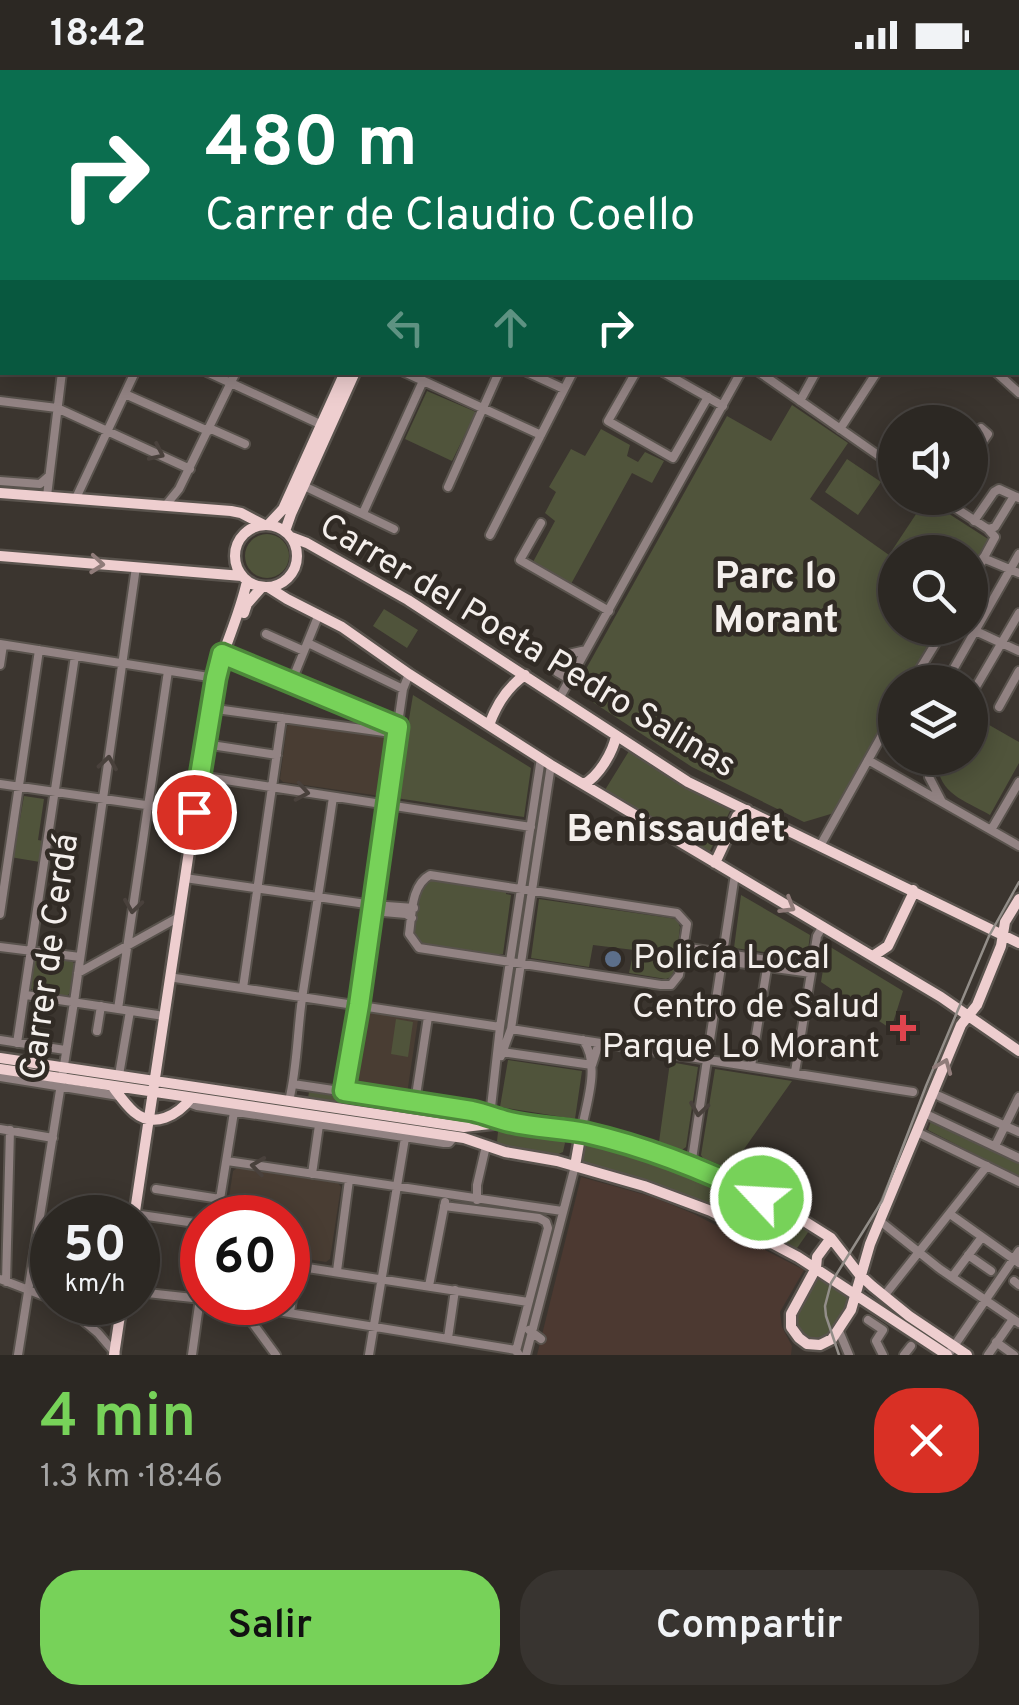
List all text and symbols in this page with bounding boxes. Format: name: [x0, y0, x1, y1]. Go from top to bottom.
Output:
text: 18:42: [50, 11, 146, 60]
text: 480 m: [205, 102, 418, 191]
icon: right: [40, 110, 170, 240]
text: Carrer de Claudio Coello: [205, 189, 695, 246]
icon: left: [378, 300, 433, 355]
icon: ahead: [483, 300, 538, 355]
icon: right: [588, 300, 643, 355]
map controls: [878, 405, 988, 775]
button: sound: [878, 405, 988, 515]
one-way arrow: [147, 441, 165, 461]
street label: Carrer del Poeta Pedro Salinas: [310, 505, 744, 789]
button: search: [878, 535, 988, 645]
one-way arrow: [90, 553, 106, 574]
district label: Parc lo Morant: [713, 554, 839, 647]
button: layers: [878, 665, 988, 775]
one-way arrow: [97, 754, 118, 771]
pin: [152, 770, 237, 855]
one-way arrow: [294, 781, 310, 802]
icon: arrive: [167, 785, 222, 840]
district label: Benissaudet: [566, 807, 786, 856]
street label: Carrer de Cerdá: [12, 831, 90, 1083]
one-way arrow: [777, 894, 795, 913]
one-way arrow: [123, 898, 144, 914]
place label: Policía Local: [633, 937, 830, 981]
marker: Policía Local: [602, 948, 624, 970]
place label: Centro de Salud Parque Lo Morant: [602, 986, 880, 1070]
marker: Centro de Salud Parque Lo Morant: [890, 1015, 916, 1041]
one-way arrow: [932, 1059, 952, 1076]
one-way arrow: [690, 1101, 711, 1117]
position arrow: [709, 1146, 813, 1250]
one-way arrow: [250, 1156, 266, 1177]
speed limit sign: 60: [180, 1195, 310, 1325]
text: 50: [63, 1216, 127, 1279]
text: km/h: [65, 1269, 125, 1301]
text: 4 min: [40, 1382, 196, 1458]
button: close: [874, 1388, 979, 1493]
text: 1.3 km · 18:46: [40, 1458, 223, 1498]
button: Salir: [40, 1570, 500, 1685]
button: Compartir: [520, 1570, 979, 1685]

